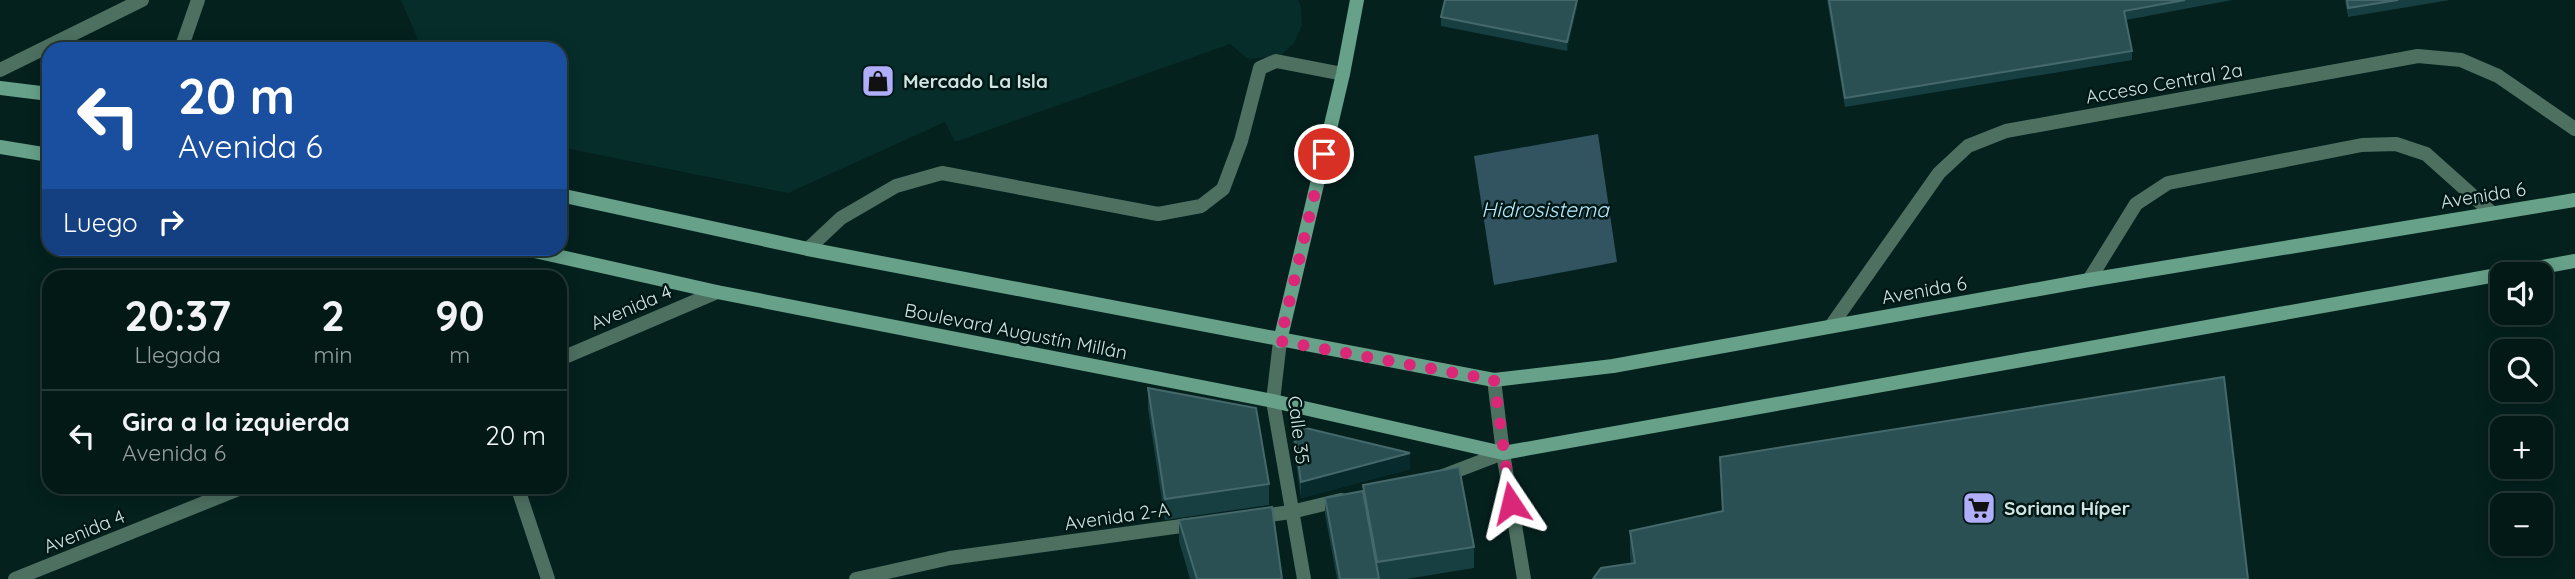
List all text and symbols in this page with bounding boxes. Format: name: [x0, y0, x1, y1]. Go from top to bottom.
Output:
street label: Acceso Central 2a: [2084, 57, 2244, 109]
shop icon: Mercado La Isla: [859, 62, 897, 100]
text: 20 m: [178, 65, 295, 126]
place label: Mercado La Isla: [903, 69, 1048, 93]
icon: left: [63, 70, 154, 161]
pin: [1294, 124, 1354, 184]
text: Avenida 6: [178, 126, 323, 166]
icon: arrive: [1305, 135, 1343, 173]
street label: Avenida 6: [2439, 176, 2527, 214]
water label: Hidrosistema: [1481, 196, 1610, 222]
icon: right: [152, 203, 190, 241]
text: Luego: [63, 206, 138, 239]
map controls: [2490, 262, 2553, 556]
button: sound: [2490, 262, 2553, 325]
street label: Avenida 6: [1880, 271, 1968, 309]
street label: Avenida 4: [587, 279, 675, 335]
text: 20:37: [124, 289, 231, 342]
text: 2: [321, 289, 345, 342]
text: 90: [435, 289, 485, 342]
street label: Boulevard Augustín Millán: [903, 298, 1129, 364]
button: search: [2490, 339, 2553, 402]
text: Llegada: [135, 340, 221, 369]
text: min: [313, 340, 353, 369]
text: m: [449, 340, 470, 369]
street label: Calle 35: [1283, 394, 1315, 466]
text: Gira a la izquierda: [122, 405, 350, 438]
button: +: [2490, 416, 2553, 479]
icon: left: [63, 417, 101, 455]
text: 20 m: [485, 419, 546, 452]
text: Avenida 6: [122, 438, 226, 467]
position arrow: [1474, 466, 1548, 540]
supermarket icon: Soriana Híper: [1960, 489, 1998, 527]
button: −: [2490, 493, 2553, 556]
place label: Soriana Híper: [2004, 496, 2130, 520]
street label: Avenida 2-A: [1063, 497, 1171, 535]
street label: Avenida 4: [40, 504, 128, 558]

